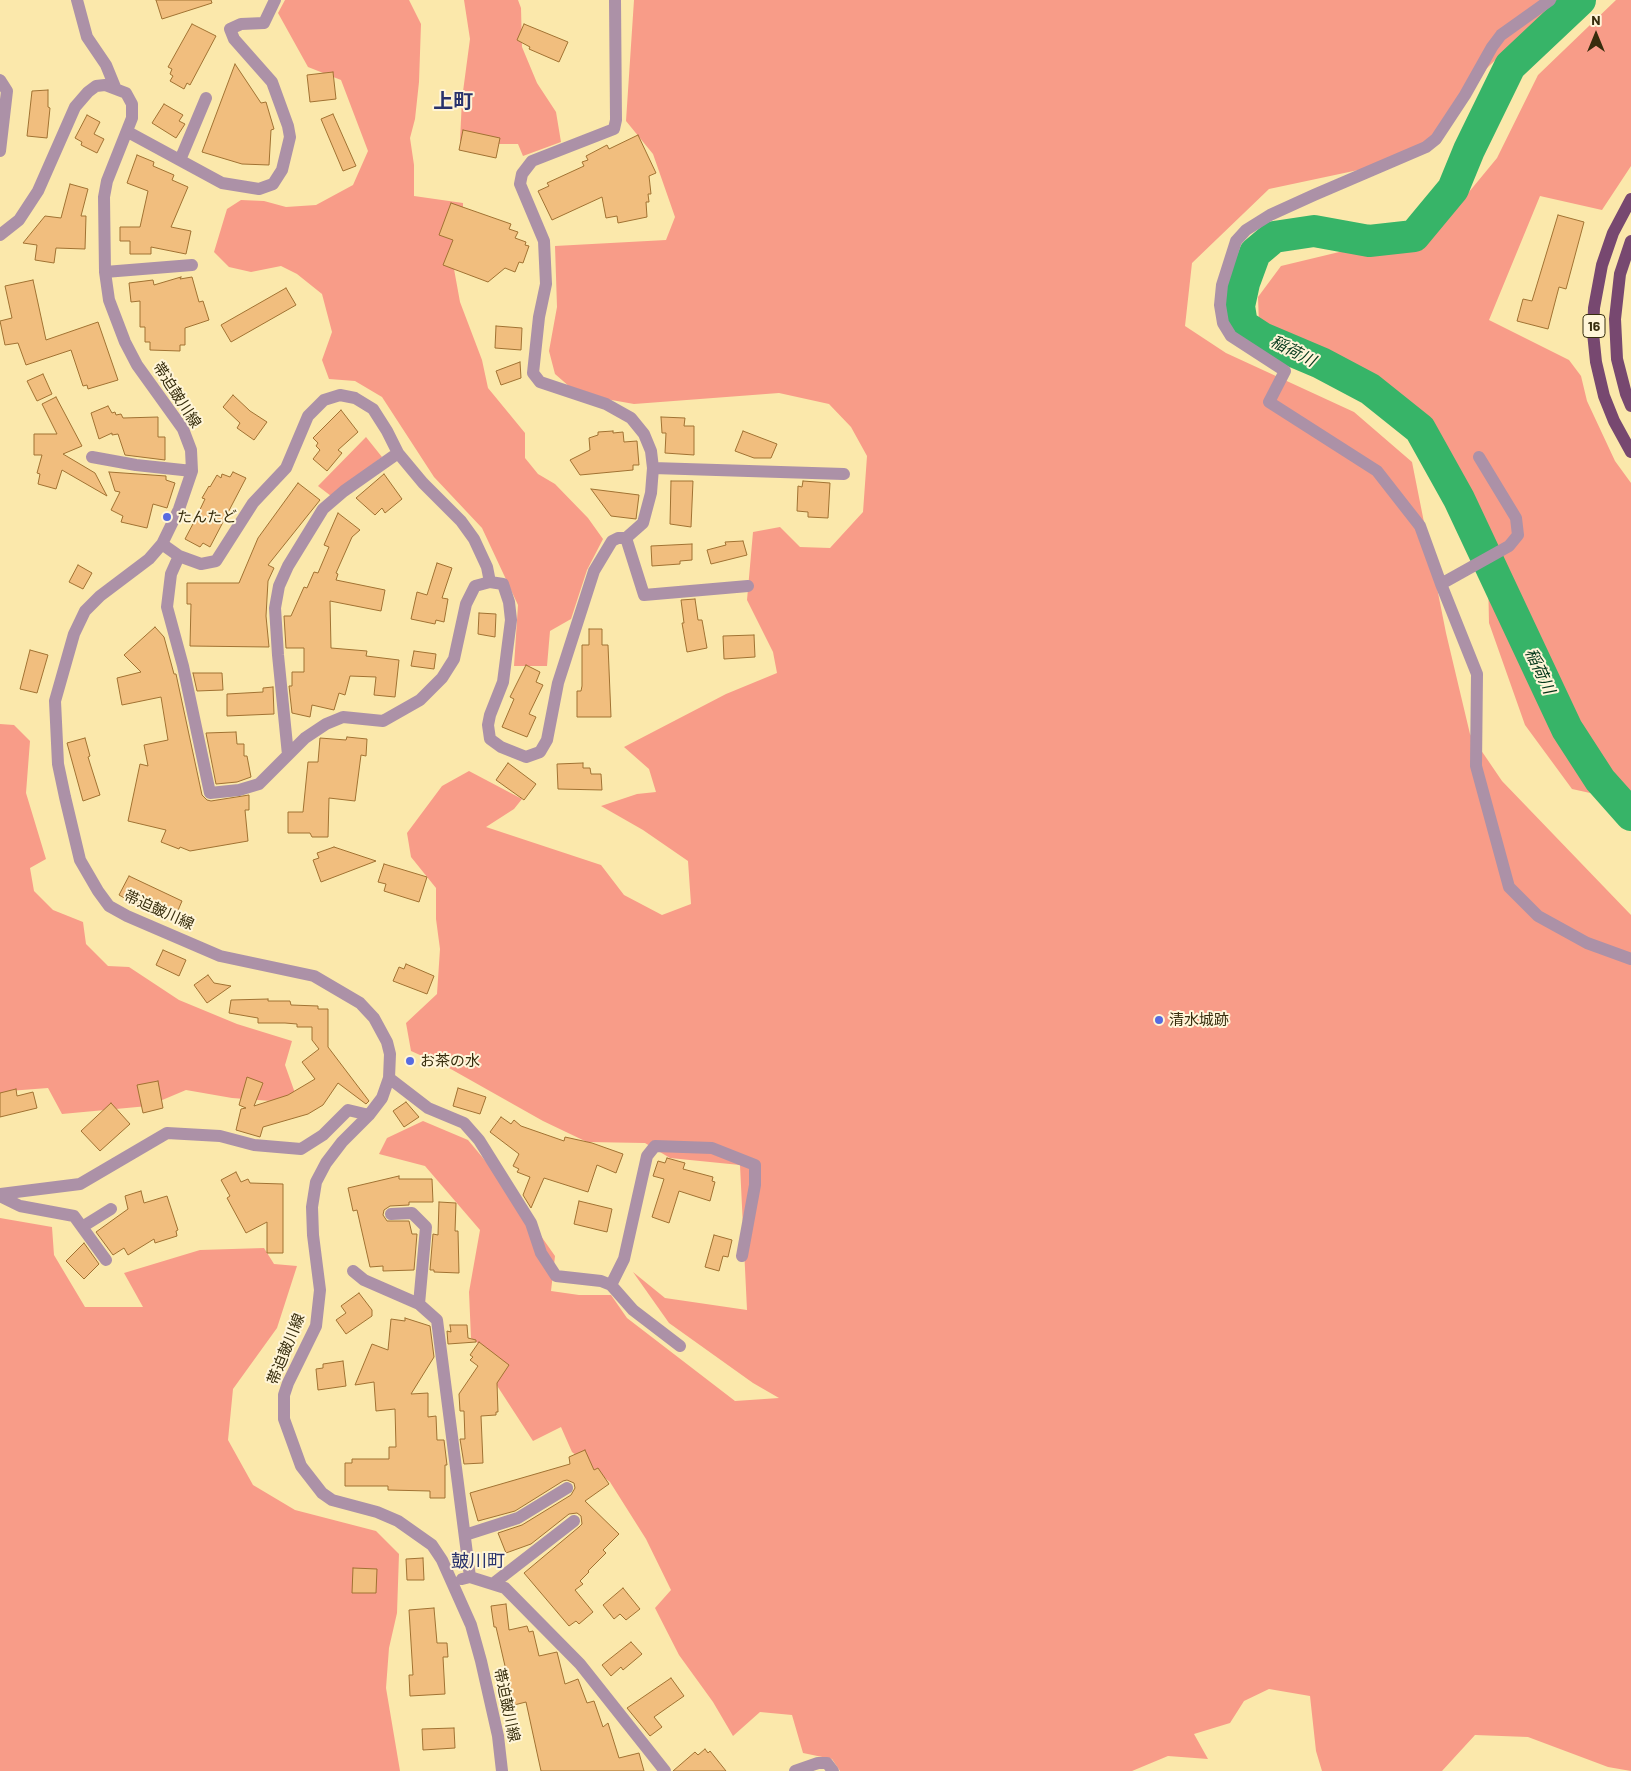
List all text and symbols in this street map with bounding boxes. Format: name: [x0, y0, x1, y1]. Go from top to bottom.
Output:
north arrow: [1571, 10, 1621, 60]
text: N: [1591, 11, 1601, 28]
district label: 上町: [433, 89, 473, 113]
road number: 16: [1583, 314, 1605, 338]
water label: 稲荷川: [1267, 332, 1319, 370]
street label: 帯迫皷川線: [149, 359, 205, 431]
place label: たんたど: [177, 508, 237, 526]
marker: たんたど: [161, 511, 173, 523]
water label: 稲荷川: [1521, 645, 1559, 697]
street label: 帯迫皷川線: [121, 887, 197, 933]
place label: 清水城跡: [1169, 1011, 1229, 1029]
marker: 清水城跡: [1153, 1014, 1165, 1026]
place label: お茶の水: [420, 1052, 480, 1070]
marker: お茶の水: [404, 1055, 416, 1067]
street label: 帯迫皷川線: [264, 1311, 308, 1387]
district label: 皷川町: [451, 1550, 505, 1572]
street label: 帯迫皷川線: [490, 1666, 524, 1744]

